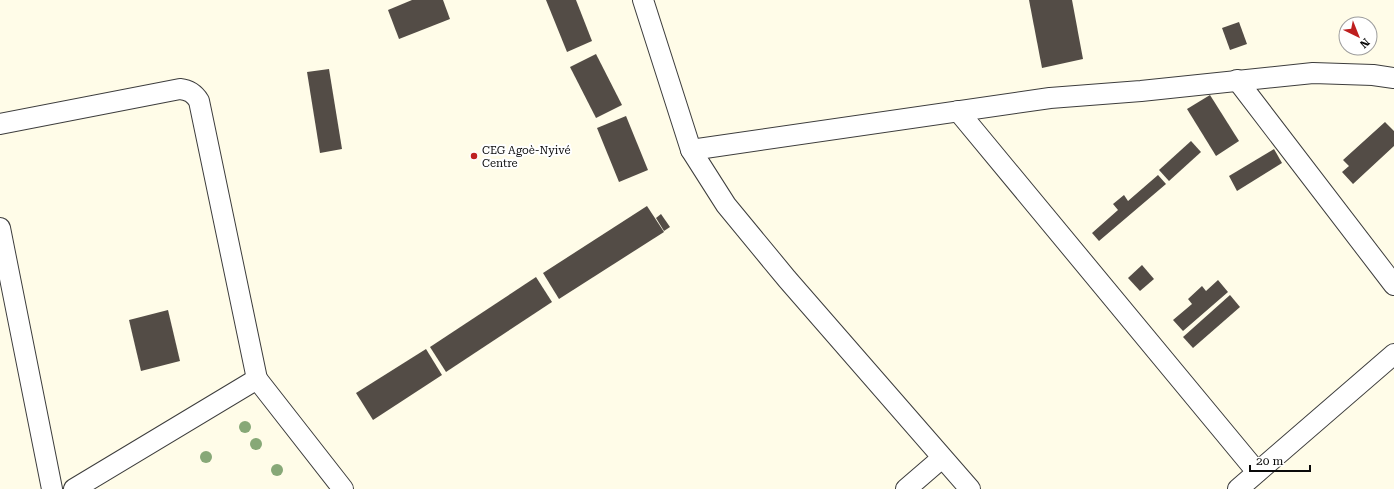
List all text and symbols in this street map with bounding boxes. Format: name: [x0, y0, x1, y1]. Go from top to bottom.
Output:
north arrow: [1338, 16, 1378, 56]
text: N: [1357, 35, 1372, 51]
place label: CEG Agoè-Nyivé Centre: [482, 144, 570, 170]
marker: CEG Agoè-Nyivé Centre: [469, 151, 479, 161]
scale bar: [1250, 447, 1310, 473]
text: 20 m: [1256, 454, 1283, 468]

